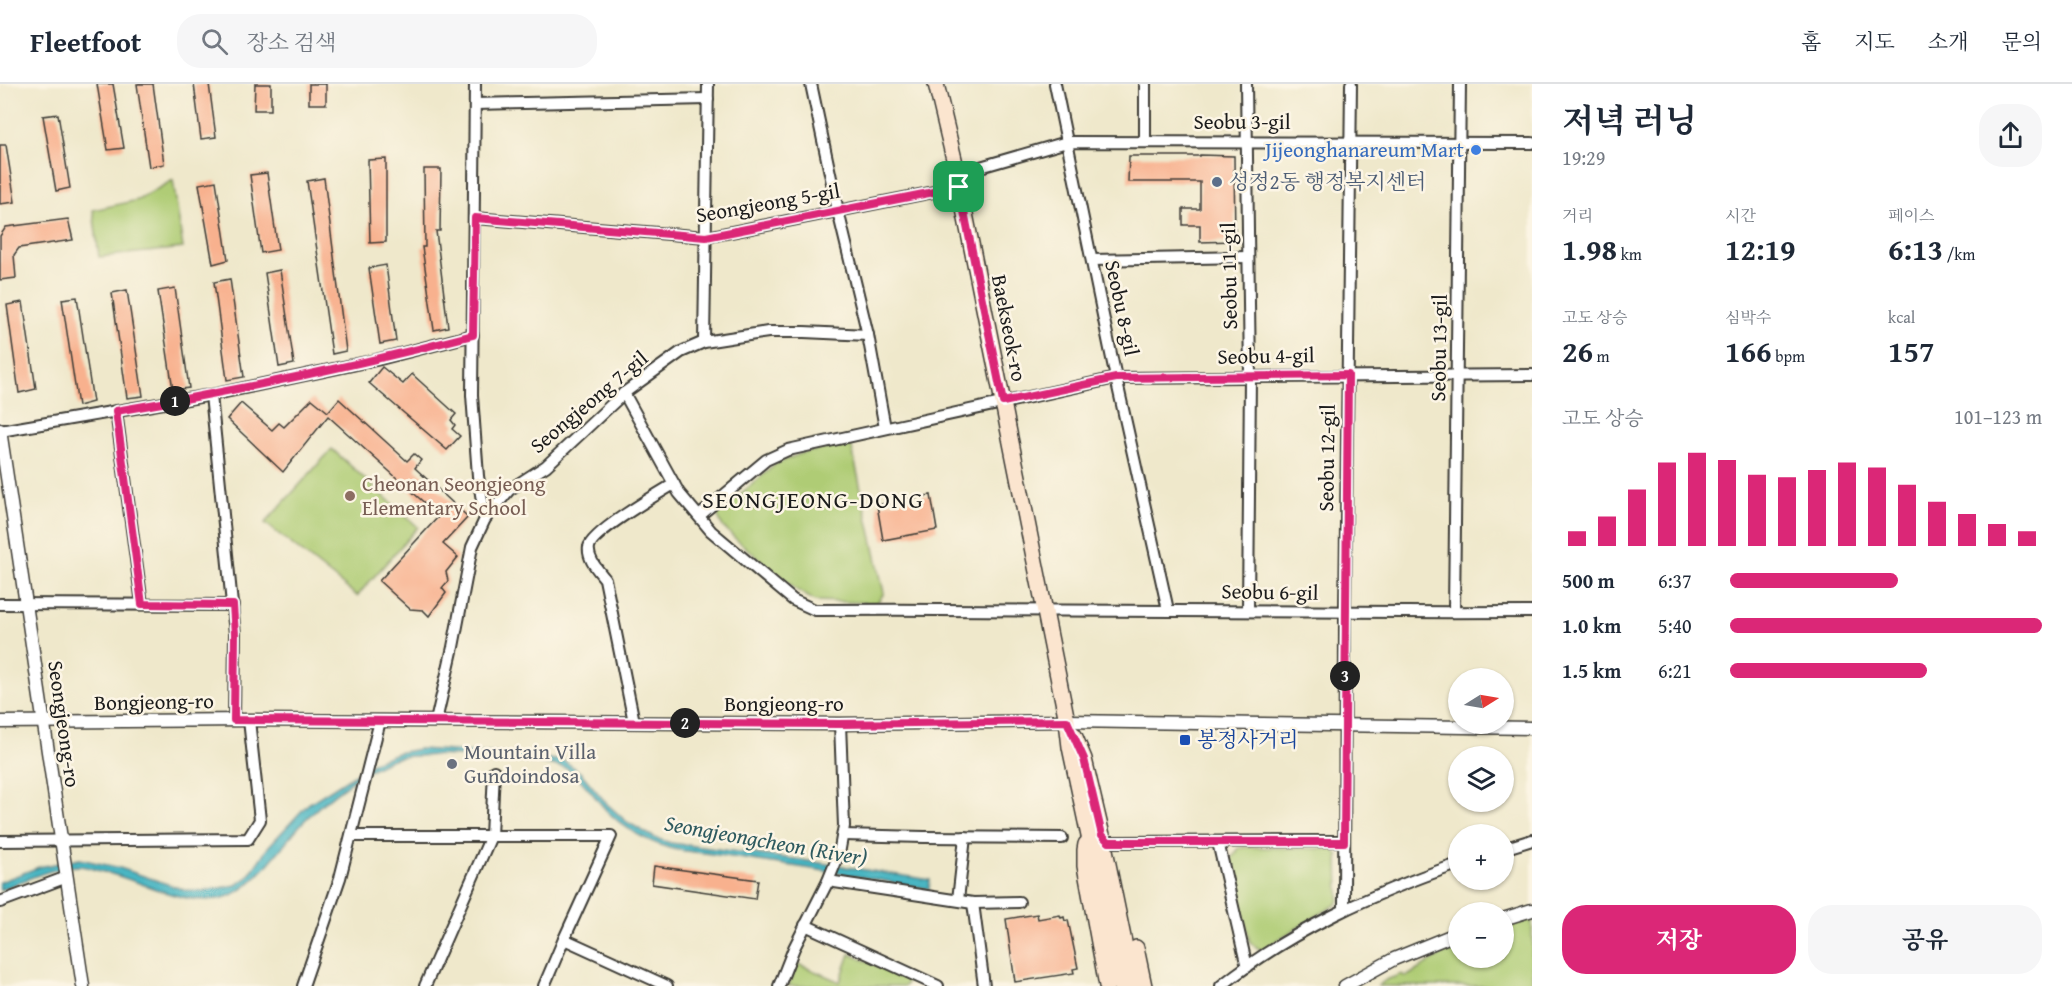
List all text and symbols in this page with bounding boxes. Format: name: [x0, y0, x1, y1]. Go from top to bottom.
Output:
search box: [177, 14, 597, 68]
text: Fleetfoot: [30, 21, 141, 62]
icon: search: [198, 25, 231, 58]
text: 장소 검색: [246, 26, 336, 58]
text: 홈: [1801, 26, 1821, 57]
text: 지도: [1854, 26, 1895, 57]
text: 소개: [1928, 26, 1968, 57]
text: 문의: [2001, 26, 2042, 57]
text: 저녁 러닝: [1562, 96, 1697, 144]
button: share: [1979, 104, 2042, 167]
street label: Seobu 3-gil: [1193, 106, 1291, 137]
place label: Jijeonghanareum Mart: [1262, 134, 1465, 165]
marker: Jijeonghanareum Mart: [1469, 143, 1483, 157]
text: 19:29: [1562, 143, 1605, 172]
pin: [933, 161, 984, 212]
place label: 성정2동 행정복지센터: [1229, 166, 1426, 197]
icon: arrive: [942, 170, 975, 203]
street label: Seongjeong 5-gil: [693, 175, 842, 230]
marker: 성정2동 행정복지센터: [1210, 175, 1224, 189]
text: 거리: [1562, 203, 1593, 227]
text: 시간: [1725, 203, 1756, 227]
text: 페이스: [1888, 203, 1934, 227]
street label: Seobu 11-gil: [1212, 222, 1245, 330]
text: 1.98: [1562, 227, 1617, 271]
text: 12:19: [1725, 227, 1796, 271]
text: 6:13: [1888, 227, 1943, 271]
text: km: [1617, 242, 1642, 266]
text: /km: [1943, 242, 1975, 266]
street label: Seobu 8-gil: [1097, 257, 1148, 359]
street label: Baekseok-ro: [984, 272, 1035, 384]
street label: Seobu 13-gil: [1422, 294, 1455, 402]
text: 고도 상승: [1562, 305, 1627, 329]
text: 심박수: [1725, 305, 1771, 329]
text: kcal: [1888, 305, 1915, 329]
text: 26: [1562, 329, 1593, 373]
text: 166: [1725, 329, 1772, 373]
text: 157: [1888, 329, 1935, 373]
street label: Seobu 4-gil: [1217, 339, 1315, 372]
street label: Seongjeong 7-gil: [523, 343, 655, 460]
text: m: [1593, 344, 1610, 368]
text: bpm: [1772, 344, 1805, 368]
pin: 1: [160, 386, 190, 416]
text: 1: [171, 389, 179, 413]
text: 101–123 m: [1954, 402, 2042, 431]
text: 고도 상승: [1562, 403, 1644, 432]
street label: Seobu 12-gil: [1310, 404, 1343, 512]
place label: Cheonan Seongjeong Elementary School: [362, 468, 546, 523]
district label: SEONGJEONG-DONG: [702, 482, 924, 517]
marker: Cheonan Seongjeong Elementary School: [343, 489, 357, 503]
text: 500 m: [1562, 566, 1615, 595]
text: 6:37: [1658, 566, 1692, 595]
street label: Seobu 6-gil: [1221, 575, 1319, 608]
text: 1.0 km: [1562, 611, 1621, 640]
text: 5:40: [1658, 611, 1692, 640]
text: 1.5 km: [1562, 656, 1621, 685]
text: 6:21: [1658, 656, 1692, 685]
street label: Seongjeong-ro: [40, 659, 89, 789]
pin: 3: [1330, 661, 1360, 691]
text: 3: [1341, 664, 1349, 688]
north arrow: [1448, 668, 1514, 734]
map controls: [1448, 668, 1514, 968]
street label: Bongjeong-ro: [94, 685, 214, 718]
street label: Bongjeong-ro: [724, 688, 844, 719]
pin: 2: [670, 708, 700, 738]
text: 2: [681, 711, 689, 735]
place label: 봉정사거리: [1197, 724, 1298, 755]
marker: 봉정사거리: [1178, 733, 1192, 747]
place label: Mountain Villa Gundoindosa: [464, 736, 596, 791]
button: layers: [1448, 746, 1514, 812]
marker: Mountain Villa Gundoindosa: [445, 757, 459, 771]
water label: Seongjeongcheon (River): [662, 806, 870, 874]
button: +: [1448, 824, 1514, 890]
button: −: [1448, 902, 1514, 968]
button: 저장: [1562, 905, 1796, 974]
button: 공유: [1808, 905, 2042, 974]

